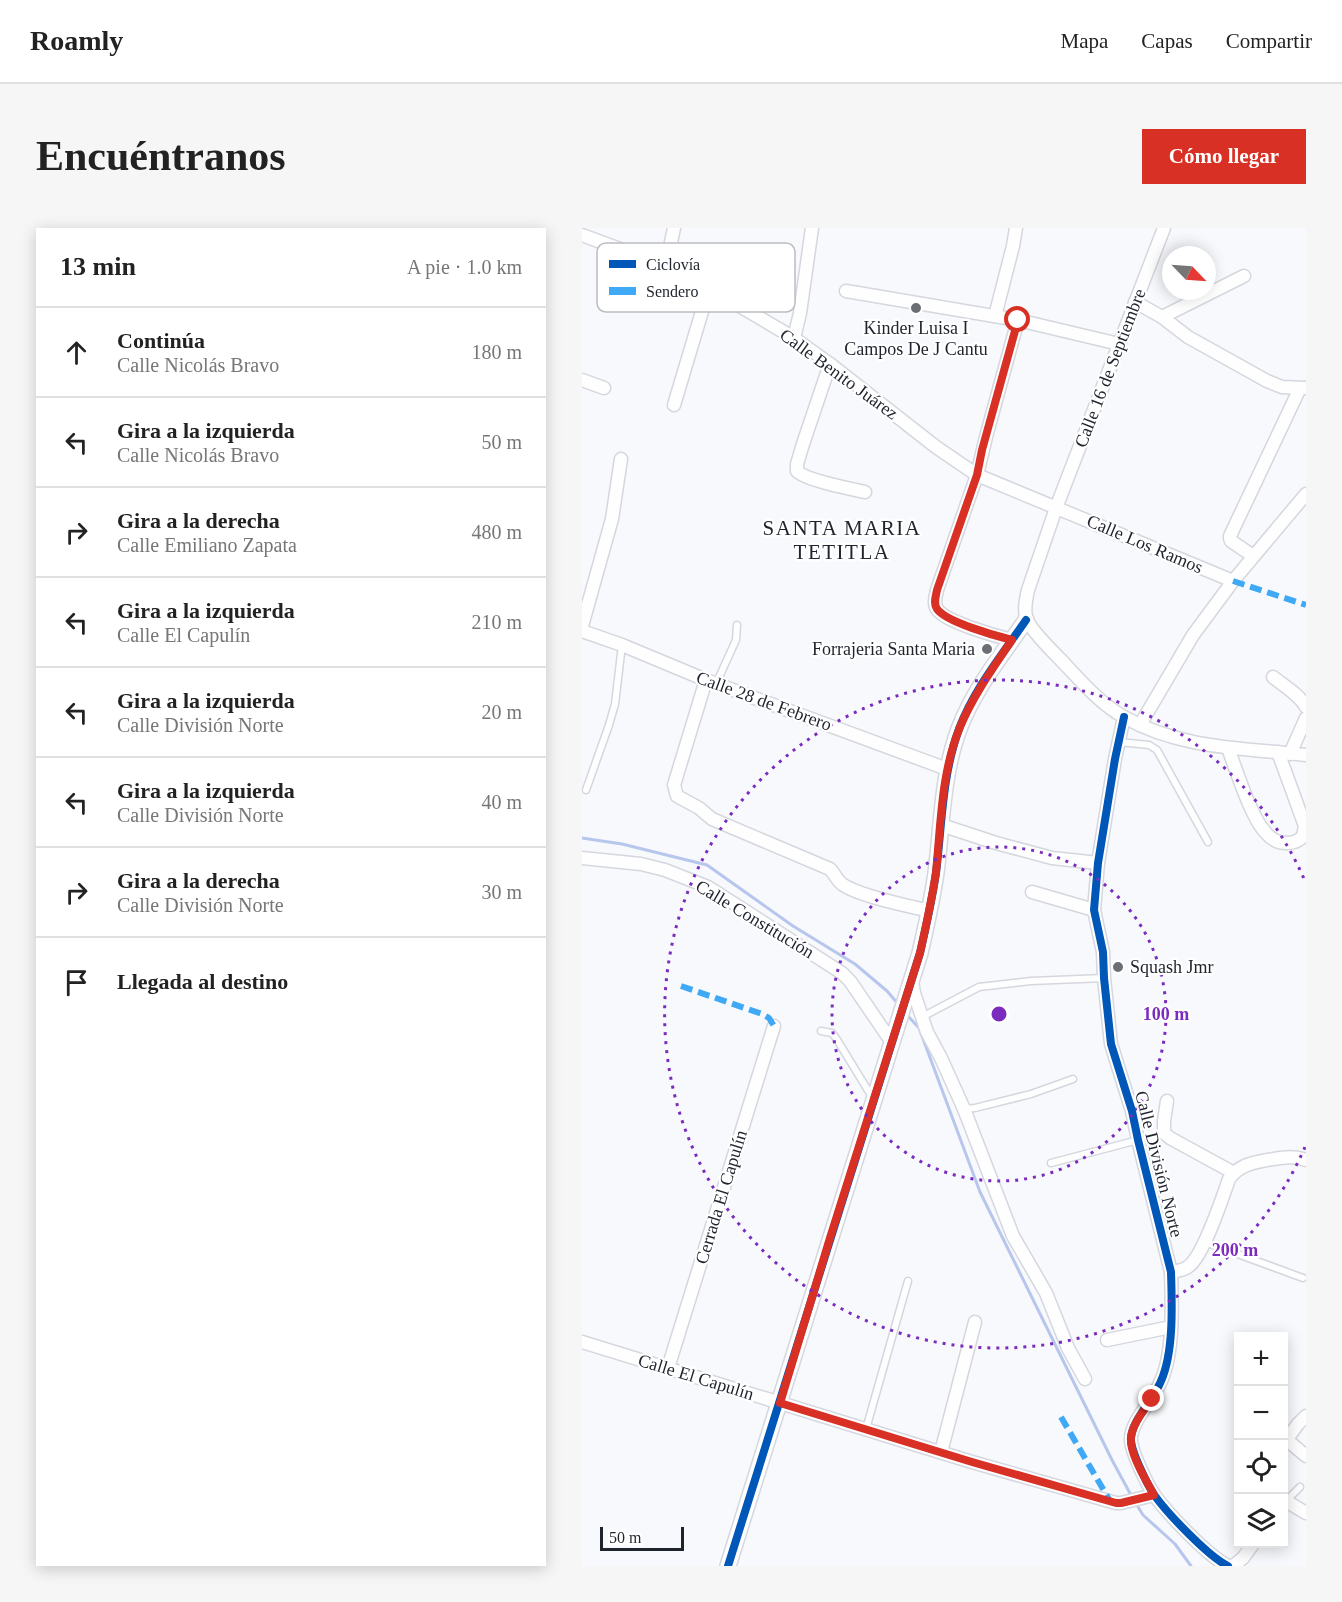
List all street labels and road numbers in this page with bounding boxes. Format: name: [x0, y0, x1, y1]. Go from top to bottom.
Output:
street label: Calle 16 de Septiembre: [1070, 286, 1150, 450]
street label: Calle Benito Juárez: [776, 324, 902, 424]
street label: Calle Los Ramos: [1084, 511, 1206, 577]
street label: Calle 28 de Febrero: [694, 667, 834, 735]
street label: Calle Constitución: [692, 876, 818, 962]
street label: Calle División Norte: [1131, 1089, 1187, 1239]
street label: Cerrada El Capulín: [691, 1128, 751, 1266]
street label: Calle El Capulín: [636, 1350, 756, 1404]

